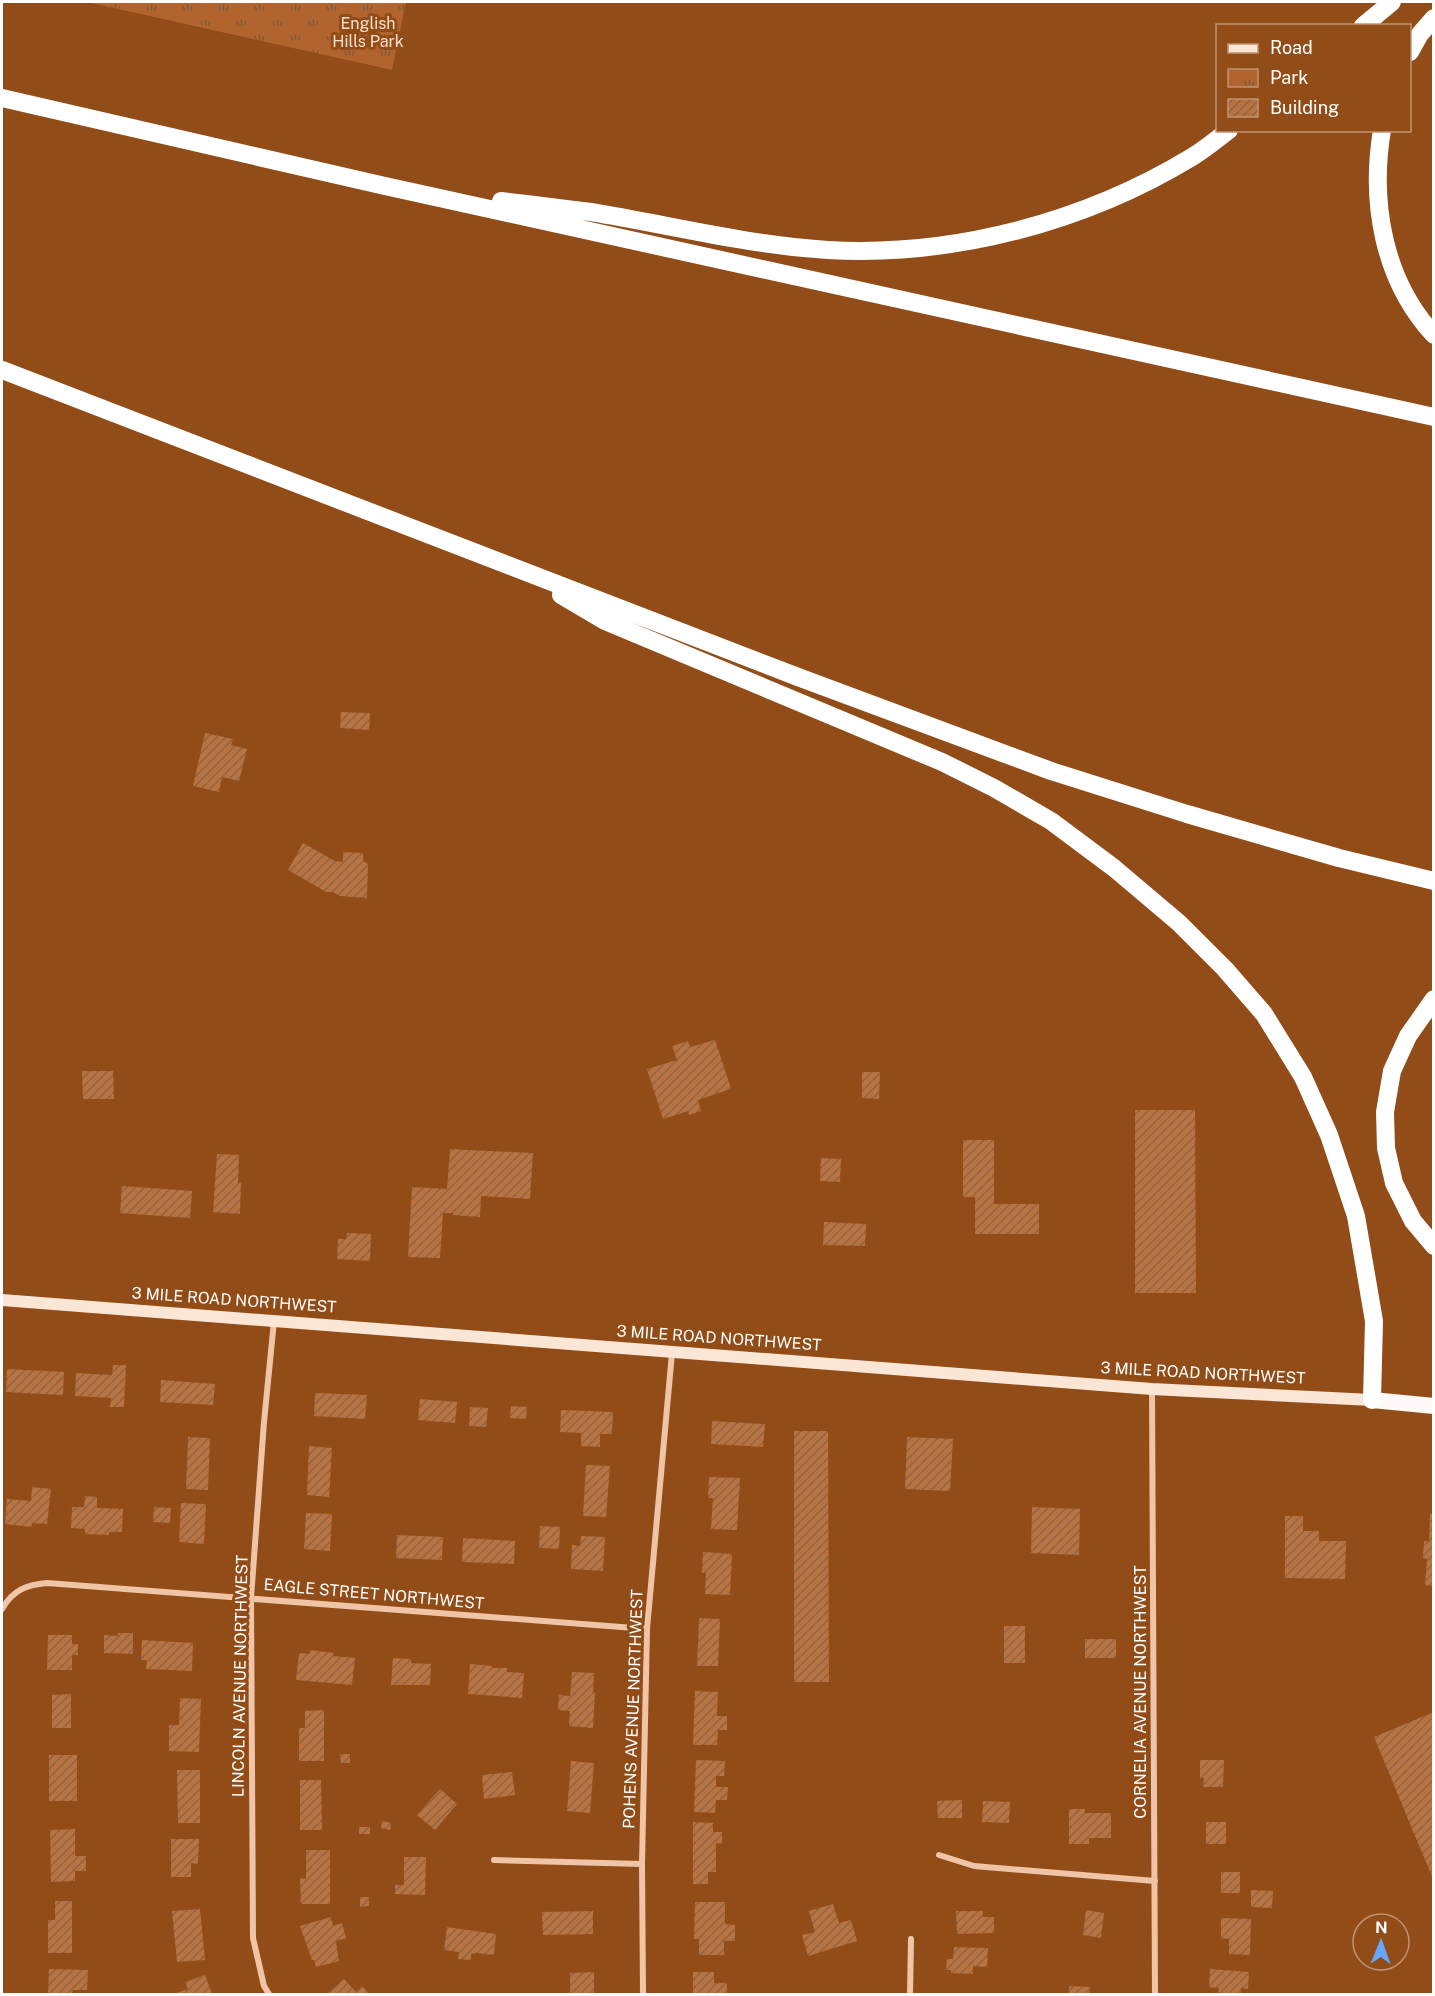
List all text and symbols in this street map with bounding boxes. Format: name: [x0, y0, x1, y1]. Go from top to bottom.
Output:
park label: English Hills Park: [332, 14, 404, 51]
legend: [1216, 24, 1411, 132]
text: Road: [1270, 37, 1313, 58]
text: Park: [1270, 67, 1308, 88]
text: Building: [1270, 97, 1339, 118]
street label: 3 MILE ROAD NORTHWEST: [131, 1283, 338, 1317]
street label: 3 MILE ROAD NORTHWEST: [616, 1321, 823, 1355]
street label: 3 MILE ROAD NORTHWEST: [1100, 1358, 1307, 1388]
street label: LINCOLN AVENUE NORTHWEST: [228, 1554, 252, 1797]
street label: CORNELIA AVENUE NORTHWEST: [1131, 1565, 1150, 1819]
street label: EAGLE STREET NORTHWEST: [263, 1575, 486, 1613]
street label: POHENS AVENUE NORTHWEST: [619, 1588, 647, 1829]
north arrow: [1351, 1912, 1411, 1972]
text: N: [1375, 1918, 1388, 1937]

